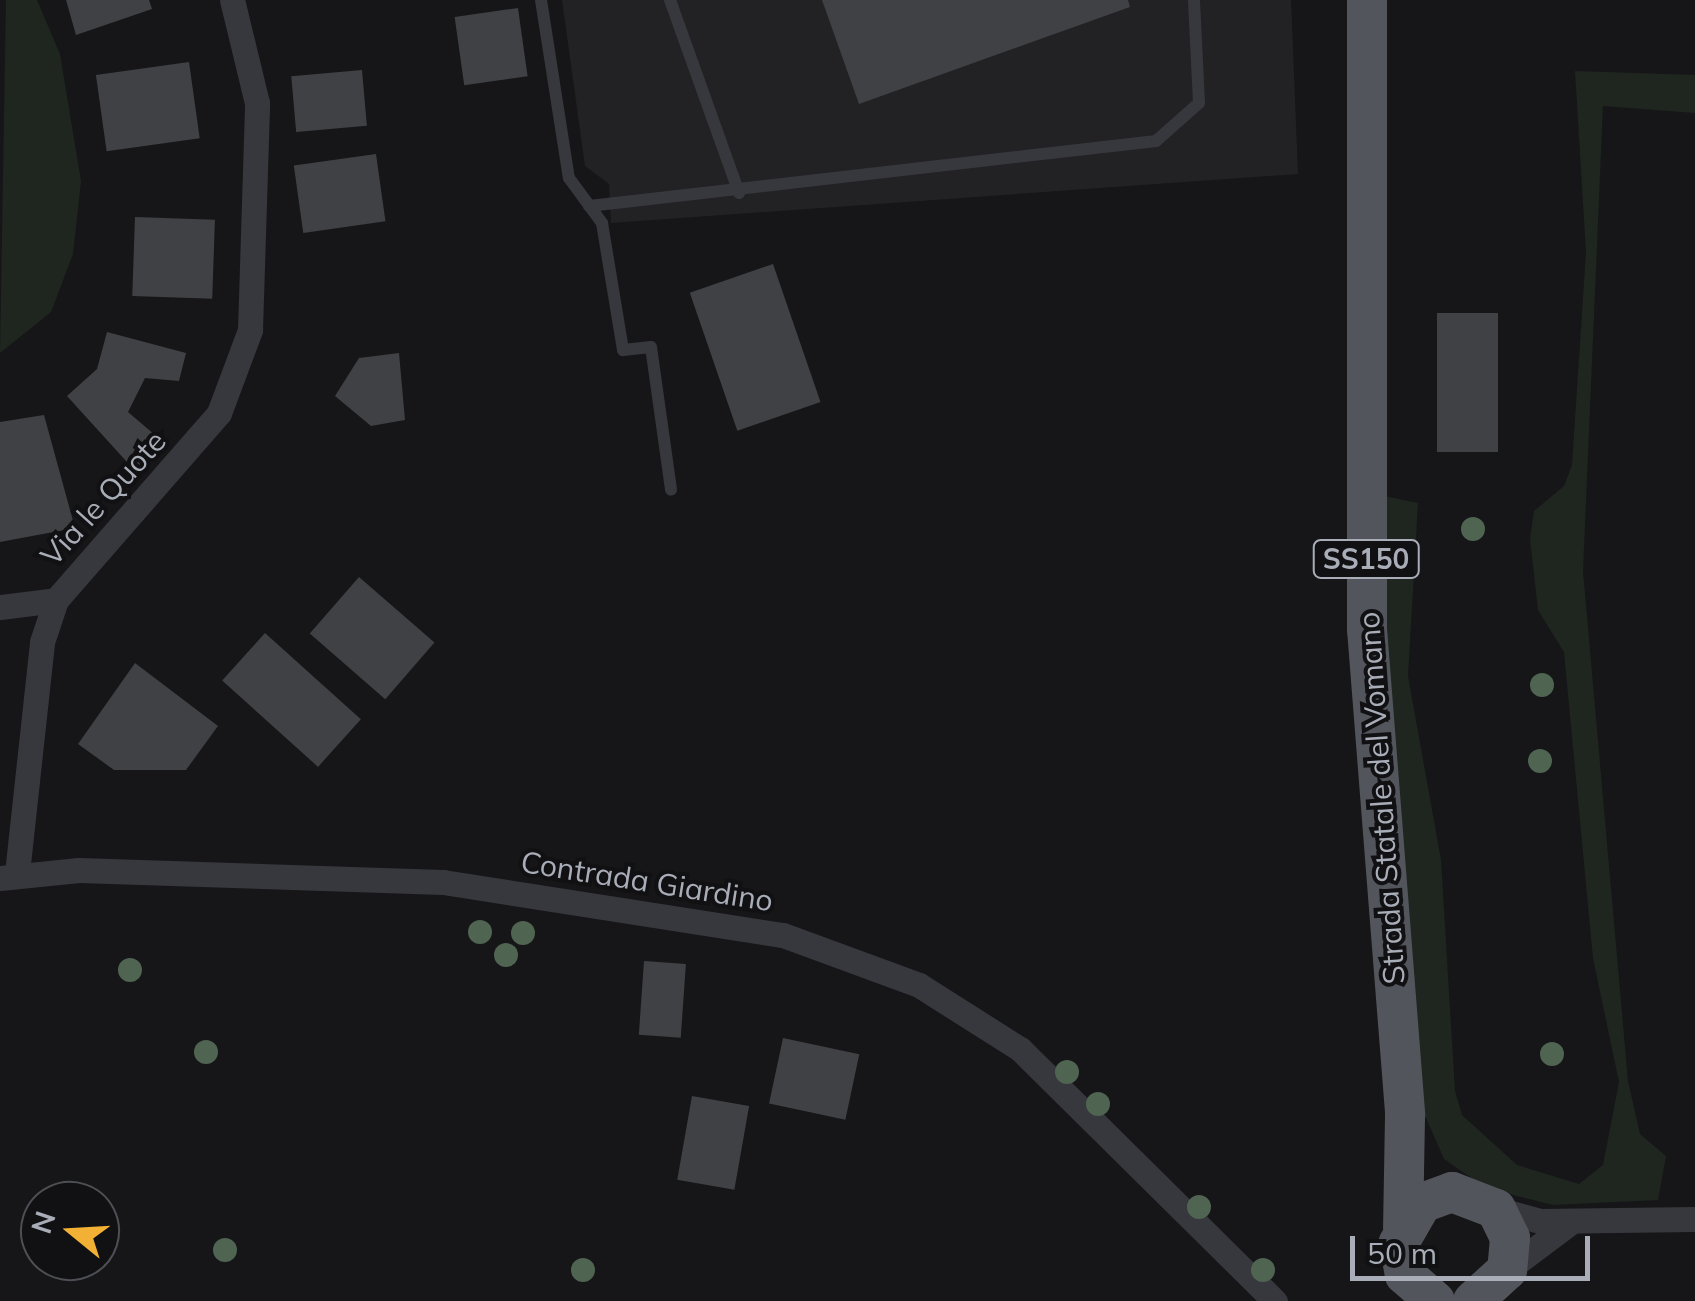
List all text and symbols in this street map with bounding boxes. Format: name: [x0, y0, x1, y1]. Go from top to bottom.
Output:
street label: Via le Quote: [33, 423, 173, 573]
road number: SS150: [1311, 536, 1421, 582]
street label: Strada Statale del Vomano: [1350, 611, 1412, 985]
street label: Contrada Giardino: [518, 843, 776, 919]
north arrow: [20, 1181, 120, 1281]
text: N: [23, 1207, 63, 1238]
scale bar: [1355, 1216, 1595, 1278]
text: 50 m: [1367, 1234, 1437, 1272]

